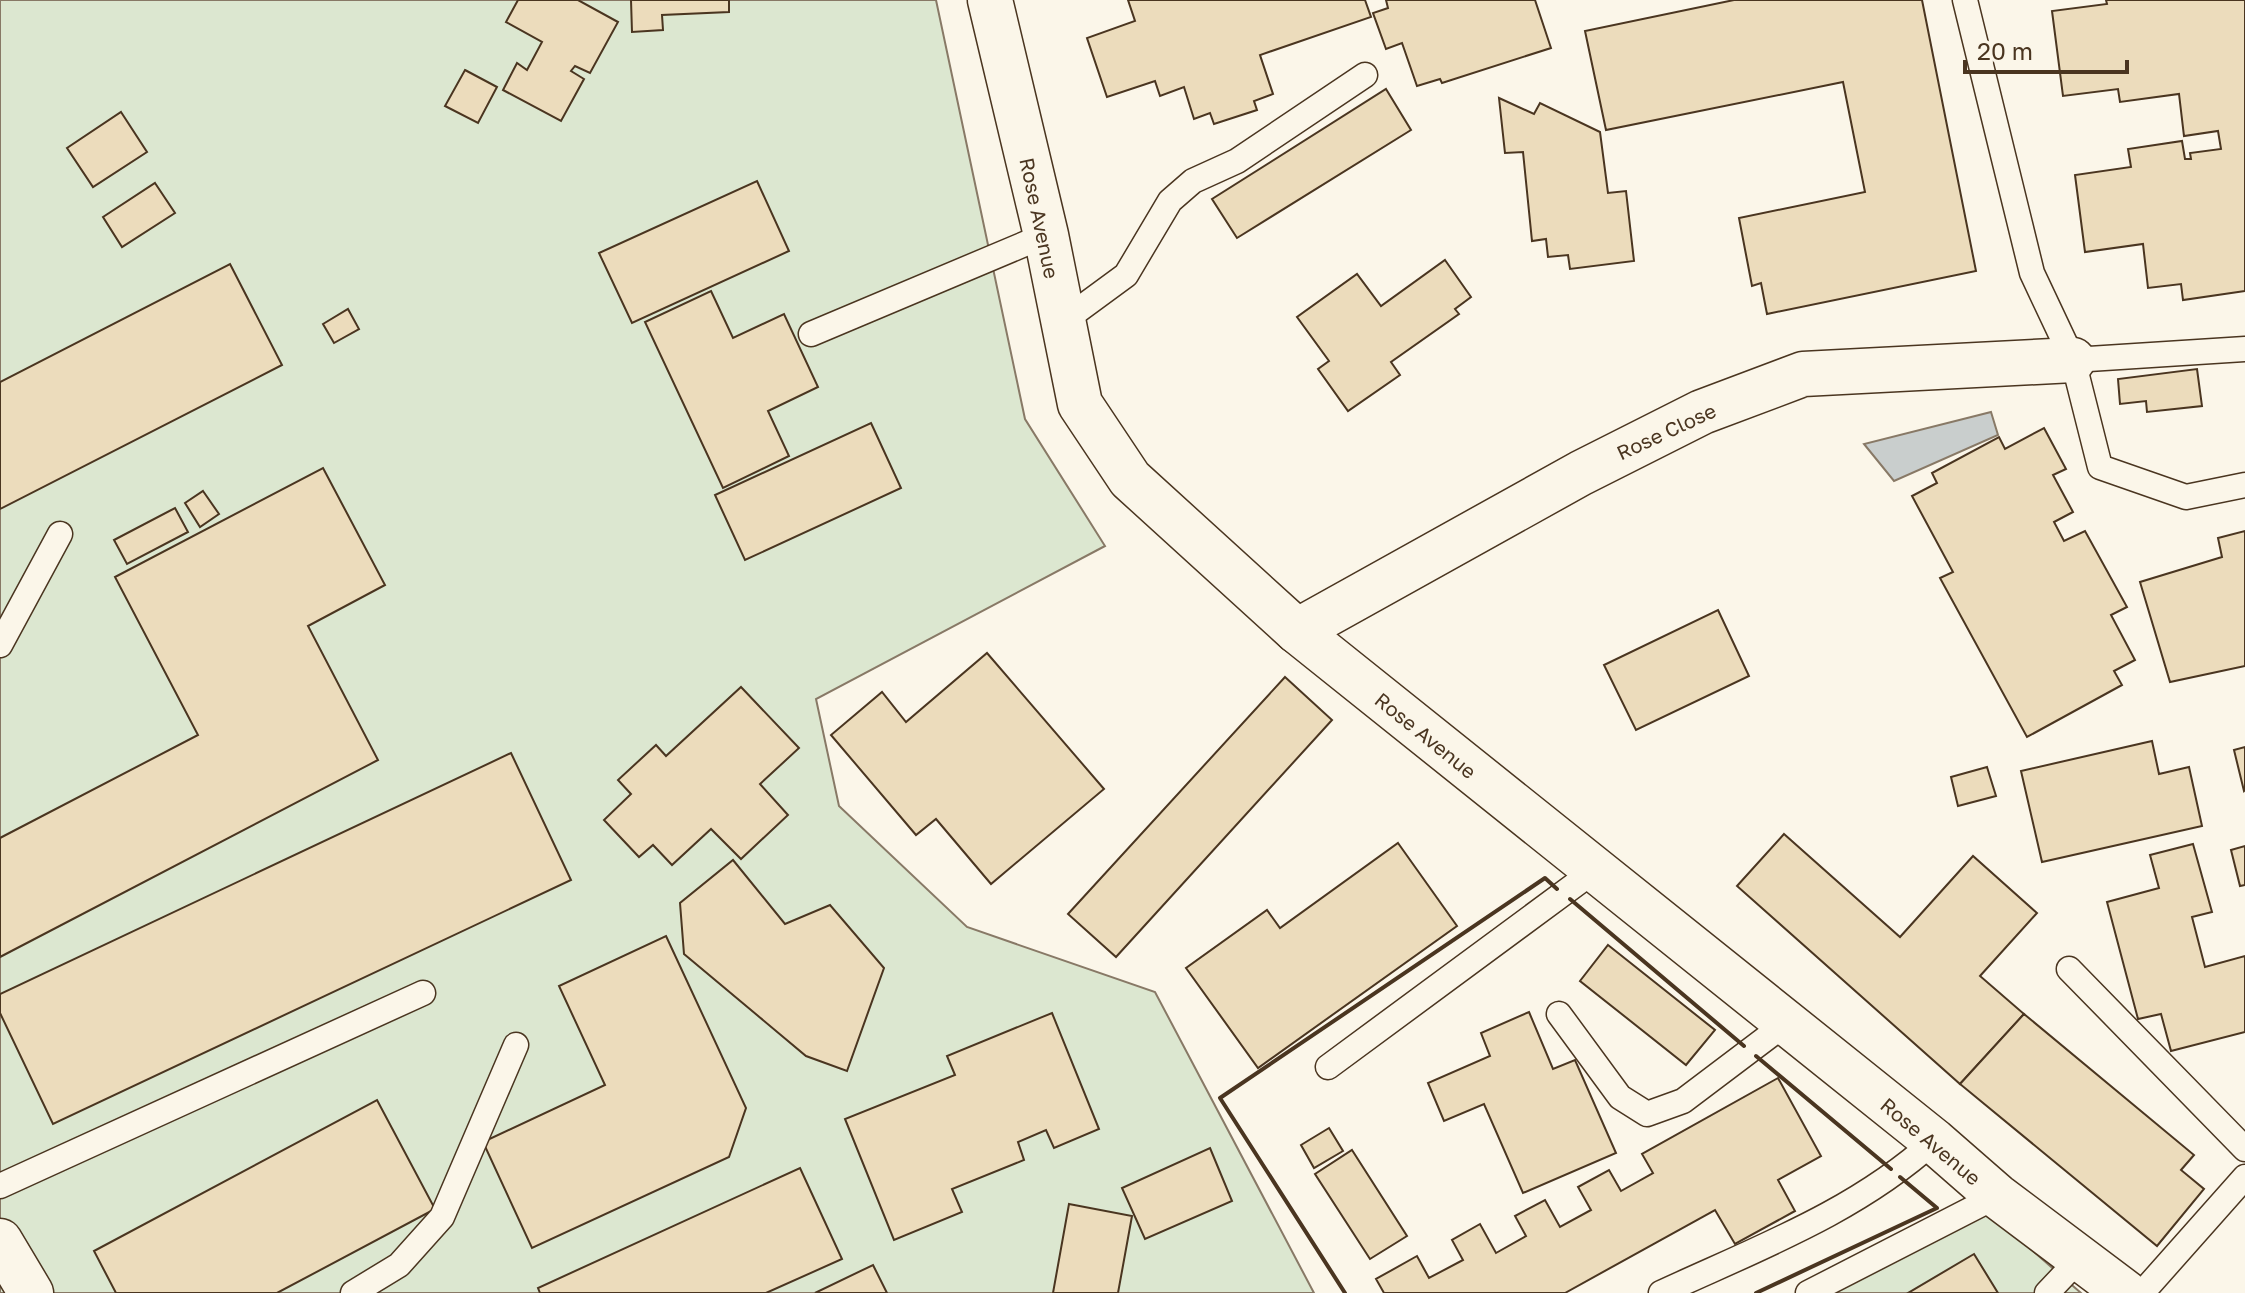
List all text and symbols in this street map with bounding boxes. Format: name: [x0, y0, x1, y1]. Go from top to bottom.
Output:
scale bar: [1965, 24, 2127, 74]
text: 20 m: [1977, 36, 2033, 65]
street label: Rose Avenue: [1015, 155, 1065, 281]
street label: Rose Close: [1613, 398, 1719, 464]
street label: Rose Avenue: [1371, 687, 1481, 783]
street label: Rose Avenue: [1876, 1092, 1986, 1190]

